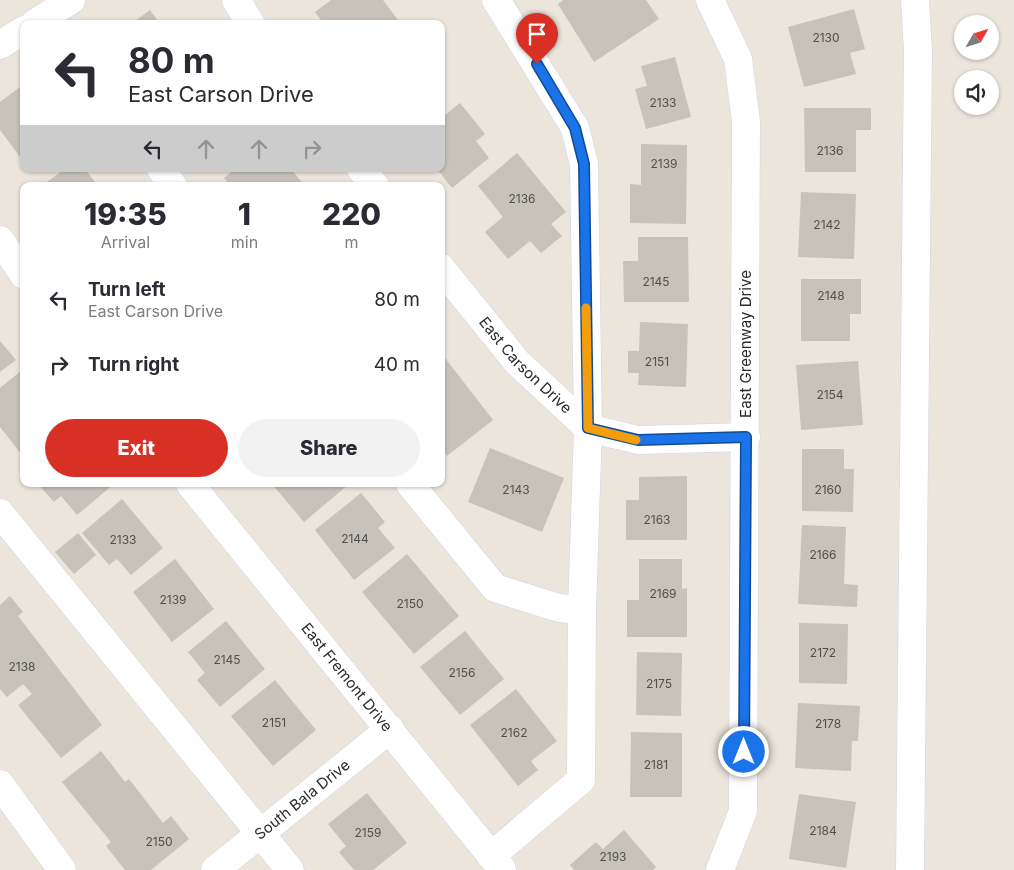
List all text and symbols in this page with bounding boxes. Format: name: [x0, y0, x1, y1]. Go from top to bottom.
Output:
pin: [516, 13, 558, 64]
north arrow: [954, 15, 999, 60]
map controls: [954, 15, 999, 115]
icon: arrive: [523, 20, 551, 48]
house number: 2130: [812, 30, 840, 45]
text: 80 m: [128, 39, 215, 81]
icon: left: [45, 40, 110, 105]
button: sound: [954, 70, 999, 115]
text: East Carson Drive: [128, 81, 314, 107]
house number: 2133: [649, 95, 677, 110]
icon: left: [139, 135, 167, 163]
icon: ahead: [192, 135, 220, 163]
icon: ahead: [245, 135, 273, 163]
icon: right: [298, 135, 326, 163]
house number: 2136: [816, 143, 844, 158]
house number: 2139: [650, 156, 678, 171]
house number: 2136: [508, 191, 536, 206]
text: 19:35: [84, 196, 167, 232]
text: 1: [238, 196, 251, 232]
text: 220: [322, 196, 381, 232]
house number: 2142: [813, 217, 841, 232]
text: Arrival: [101, 232, 150, 252]
text: min: [231, 232, 258, 252]
text: m: [345, 232, 359, 252]
street label: East Greenway Drive: [736, 270, 755, 418]
house number: 2145: [642, 274, 670, 289]
text: Turn left: [88, 278, 166, 301]
icon: left: [45, 286, 73, 314]
text: 80 m: [374, 288, 420, 311]
house number: 2148: [817, 288, 845, 303]
text: East Carson Drive: [88, 301, 223, 321]
street label: East Carson Drive: [475, 313, 576, 417]
icon: right: [45, 351, 73, 379]
text: Turn right: [88, 353, 179, 376]
text: 40 m: [374, 353, 420, 376]
house number: 2151: [645, 354, 669, 369]
house number: 2154: [816, 387, 844, 402]
button: Exit: [45, 419, 228, 477]
button: Share: [238, 419, 420, 477]
house number: 2143: [502, 482, 530, 497]
house number: 2160: [814, 482, 842, 497]
house number: 2163: [643, 512, 671, 527]
house number: 2144: [341, 531, 369, 546]
house number: 2133: [109, 532, 137, 547]
house number: 2166: [809, 547, 837, 562]
house number: 2169: [649, 586, 677, 601]
house number: 2139: [159, 592, 187, 607]
house number: 2150: [396, 596, 424, 611]
street label: East Fremont Drive: [297, 619, 397, 735]
house number: 2172: [810, 645, 836, 660]
house number: 2145: [213, 652, 241, 667]
house number: 2138: [8, 659, 36, 674]
house number: 2156: [449, 665, 475, 680]
house number: 2175: [646, 676, 672, 691]
house number: 2151: [262, 715, 286, 730]
house number: 2178: [815, 716, 841, 731]
house number: 2162: [501, 725, 527, 740]
position arrow: [717, 725, 769, 777]
street label: South Bala Drive: [250, 755, 354, 844]
house number: 2181: [644, 757, 668, 772]
house number: 2184: [809, 823, 837, 838]
house number: 2159: [355, 825, 381, 840]
house number: 2150: [145, 834, 173, 849]
house number: 2193: [599, 849, 627, 864]

